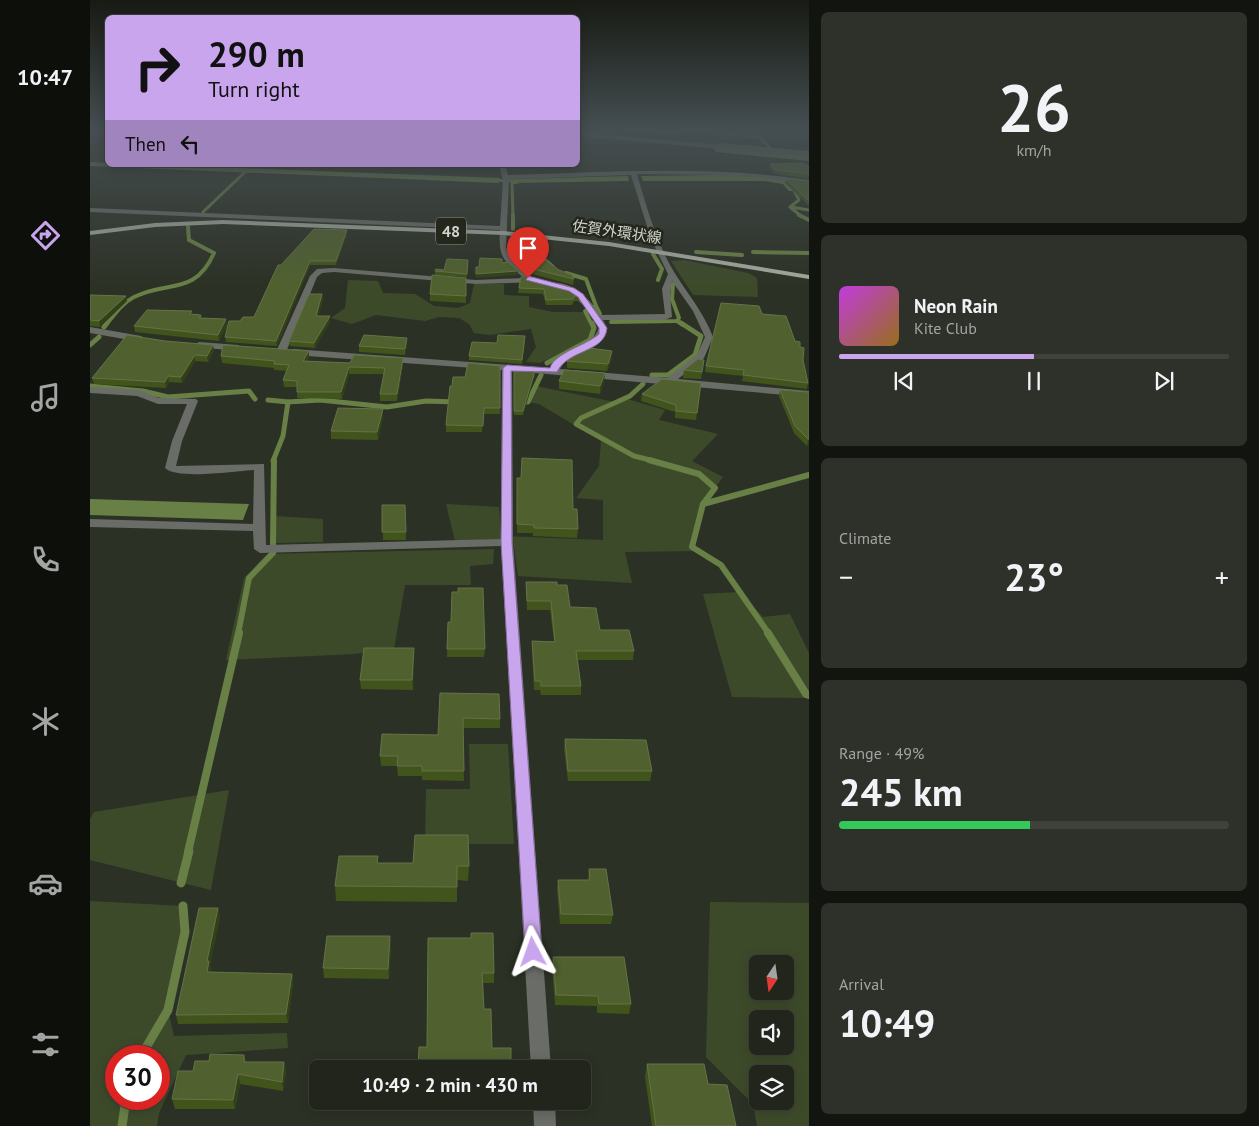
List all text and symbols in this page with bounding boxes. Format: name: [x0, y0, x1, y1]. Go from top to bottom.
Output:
text: 290 m: [208, 31, 305, 77]
icon: right: [125, 35, 190, 100]
text: 10:47: [17, 63, 73, 91]
text: 26: [997, 65, 1071, 149]
text: Turn right: [208, 75, 300, 103]
icon: left: [176, 130, 204, 158]
text: Then: [125, 132, 166, 156]
text: km/h: [1016, 140, 1052, 160]
street label: 佐賀外環状線: [571, 216, 663, 247]
icon: directions: [28, 218, 63, 253]
road number: 48: [436, 218, 466, 245]
pin: [507, 227, 549, 278]
icon: arrive: [514, 234, 542, 262]
text: Neon Rain: [914, 294, 998, 318]
text: Kite Club: [914, 318, 977, 338]
icon: previous: [890, 367, 918, 395]
icon: pause: [1020, 367, 1048, 395]
icon: next: [1150, 367, 1178, 395]
icon: music: [28, 380, 63, 415]
text: Climate: [839, 528, 891, 548]
icon: phone: [28, 542, 63, 577]
text: 23°: [1004, 552, 1064, 601]
text: −: [839, 558, 853, 595]
text: +: [1215, 558, 1229, 595]
icon: climate: [28, 704, 63, 739]
text: Range · 49%: [839, 743, 924, 763]
text: 245 km: [839, 767, 963, 816]
icon: car: [28, 866, 63, 901]
position arrow: [506, 925, 558, 977]
north arrow: [749, 955, 794, 1000]
map controls: [749, 955, 794, 1110]
text: Arrival: [839, 974, 884, 994]
text: 10:49: [839, 998, 935, 1047]
button: sound: [749, 1010, 794, 1055]
icon: filters: [28, 1027, 63, 1062]
speed limit sign: 30: [105, 1045, 170, 1110]
button: layers: [749, 1065, 794, 1110]
text: 10:49 · 2 min · 430 m: [362, 1073, 538, 1097]

